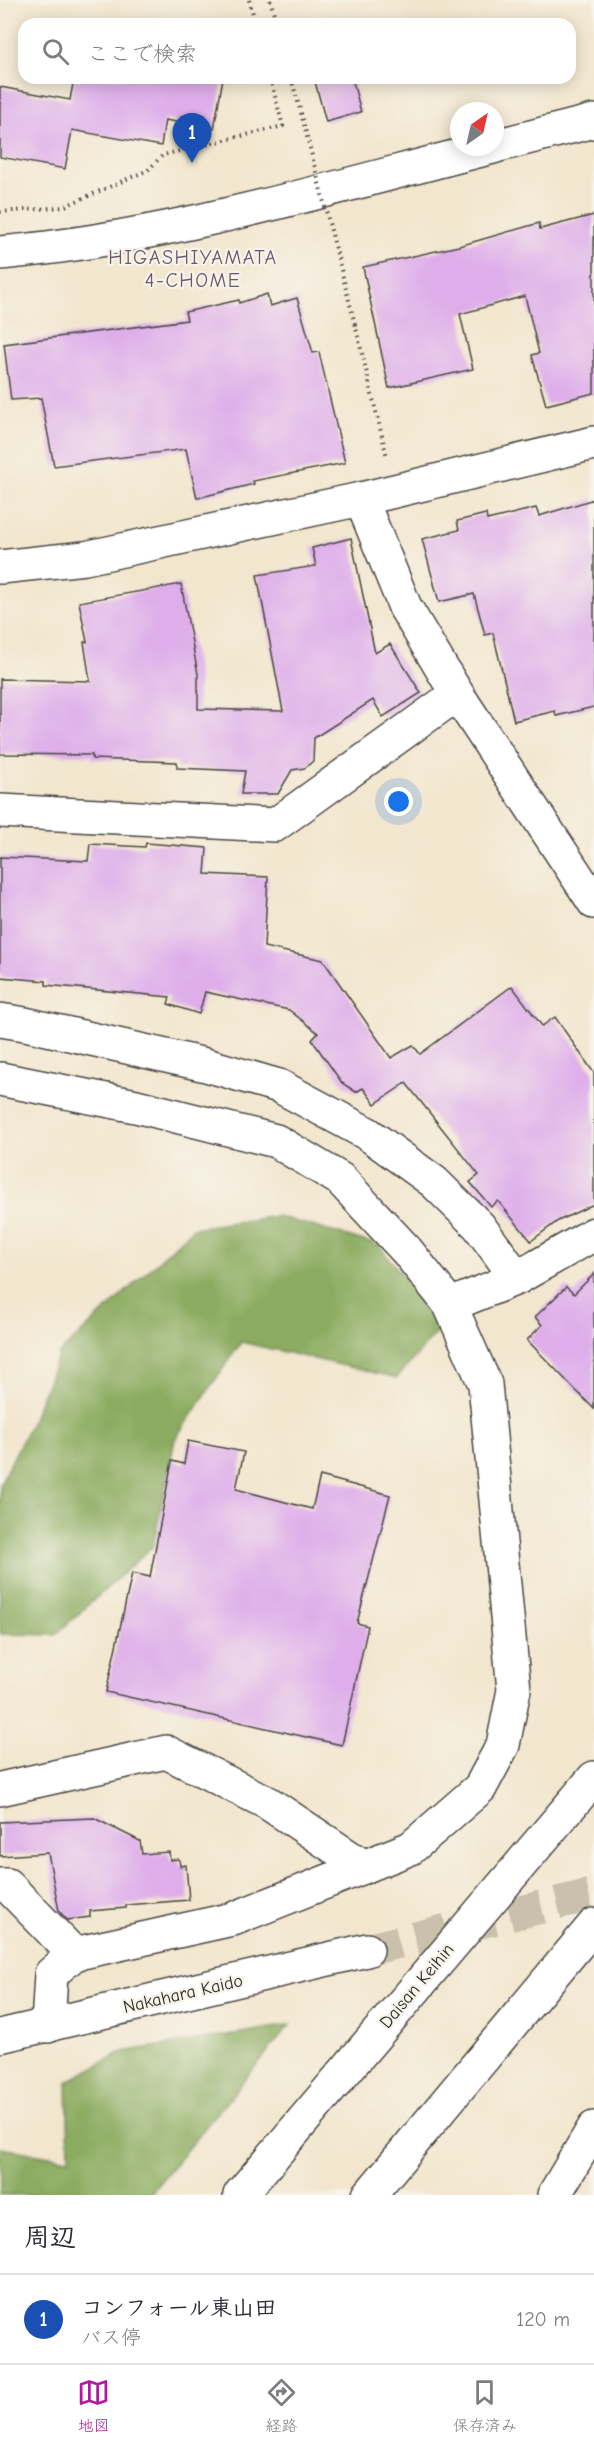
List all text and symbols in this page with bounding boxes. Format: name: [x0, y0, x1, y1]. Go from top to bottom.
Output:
search box: [18, 18, 576, 84]
icon: search: [39, 35, 72, 68]
text: ここで検索: [87, 41, 197, 67]
north arrow: [450, 102, 504, 156]
pin: 1: [172, 114, 212, 163]
district label: HIGASHIYAMATA 4-CHOME: [108, 246, 278, 292]
your location: [384, 787, 413, 816]
street label: Daisan Keihin: [375, 1939, 459, 2033]
street label: Nakahara Kaido: [121, 1970, 245, 2018]
text: 周辺: [24, 2223, 76, 2253]
text: コンフォール東山田: [81, 2295, 276, 2321]
text: 1: [40, 2308, 47, 2331]
text: 120 m: [516, 2308, 570, 2331]
text: バス停: [81, 2326, 141, 2349]
tab: 地図: [77, 2376, 110, 2436]
tab: 経路: [265, 2376, 298, 2436]
tab: 保存済み: [453, 2376, 517, 2436]

